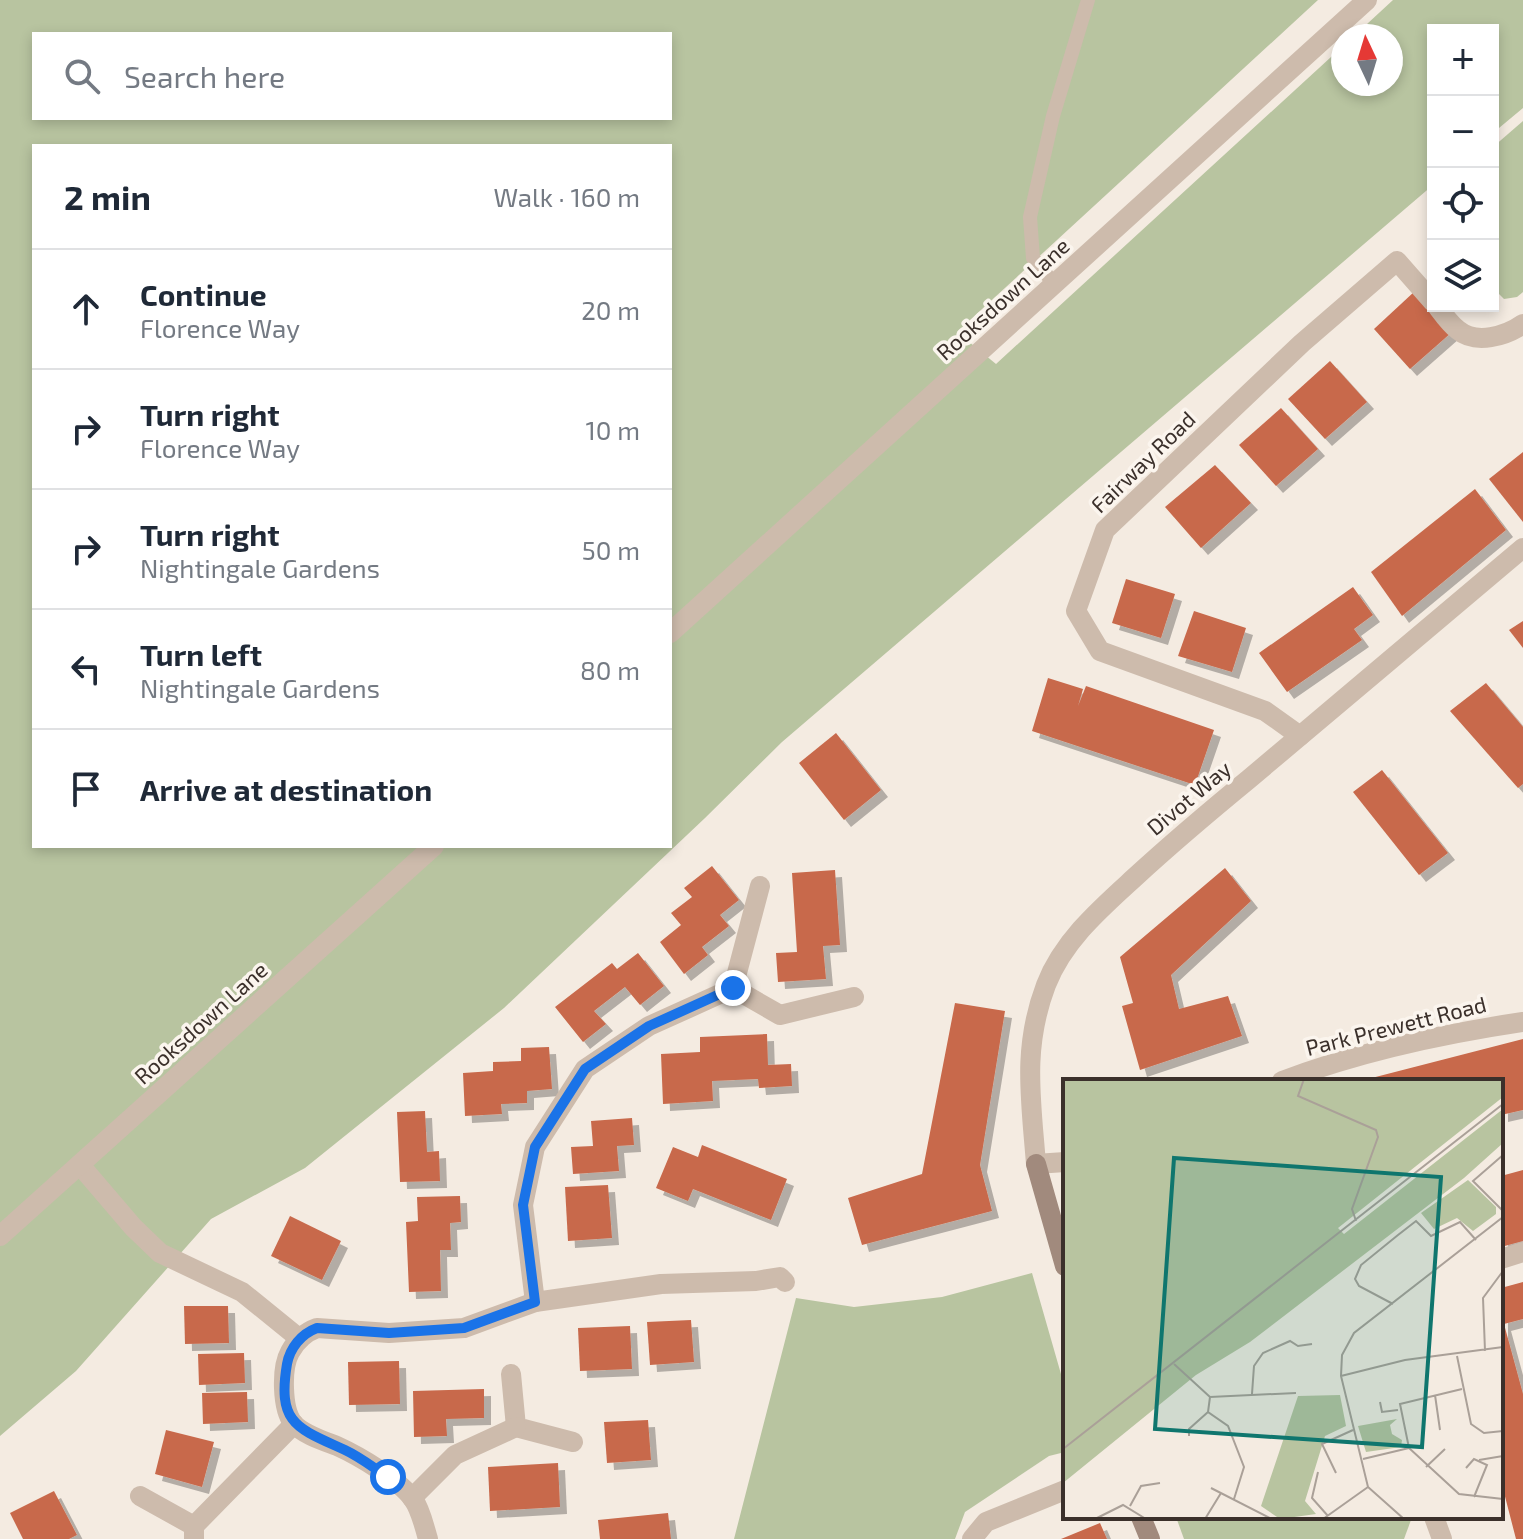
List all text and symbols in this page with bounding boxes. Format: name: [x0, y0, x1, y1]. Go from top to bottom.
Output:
north arrow: [1331, 24, 1403, 96]
map controls: [1427, 24, 1499, 312]
button: +: [1427, 24, 1499, 96]
search box: [32, 32, 672, 120]
icon: search: [60, 54, 104, 98]
text: Search here: [124, 58, 285, 94]
button: −: [1427, 96, 1499, 168]
button: locate: [1427, 168, 1499, 240]
text: 2 min: [64, 176, 151, 217]
text: Walk · 160 m: [493, 181, 640, 212]
street label: Rooksdown Lane: [931, 232, 1074, 365]
button: layers: [1427, 240, 1499, 312]
text: Continue: [140, 276, 267, 312]
icon: ahead: [64, 287, 108, 331]
text: 20 m: [581, 294, 640, 325]
text: Florence Way: [140, 312, 300, 343]
text: Turn right: [140, 396, 280, 432]
street label: Fairway Road: [1085, 405, 1200, 517]
icon: right: [64, 407, 108, 451]
text: 10 m: [585, 414, 640, 445]
text: Florence Way: [140, 432, 300, 463]
text: Turn right: [140, 516, 280, 552]
icon: right: [64, 527, 108, 571]
text: 50 m: [582, 534, 640, 565]
text: Nightingale Gardens: [140, 552, 380, 583]
text: Turn left: [140, 636, 262, 672]
icon: left: [64, 647, 108, 691]
text: 80 m: [580, 654, 640, 685]
text: Nightingale Gardens: [140, 672, 380, 703]
street label: Divot Way: [1141, 754, 1236, 840]
icon: arrive: [64, 767, 108, 811]
text: Arrive at destination: [140, 771, 432, 807]
street label: Rooksdown Lane: [129, 956, 272, 1089]
route end: [715, 970, 751, 1006]
street label: Park Prewett Road: [1303, 990, 1489, 1060]
inset map: [1063, 1079, 1503, 1519]
route start: [370, 1459, 406, 1495]

